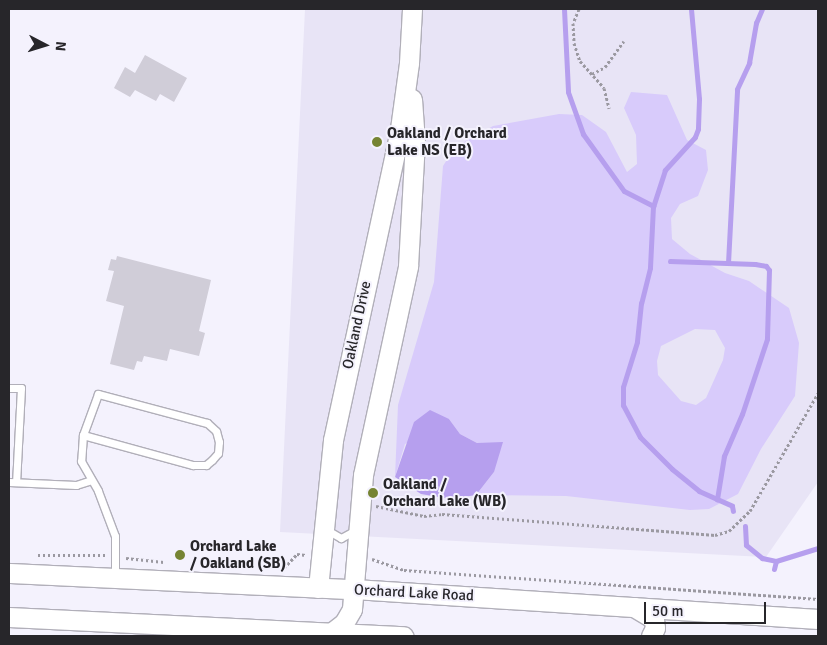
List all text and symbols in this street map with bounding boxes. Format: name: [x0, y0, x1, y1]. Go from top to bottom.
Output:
north arrow: [20, 20, 70, 70]
text: N: [52, 41, 69, 52]
place label: Oakland / Orchard Lake NS (EB): [387, 124, 507, 159]
marker: Oakland / Orchard Lake NS (EB): [371, 136, 383, 148]
street label: Oakland Drive: [339, 279, 375, 371]
place label: Oakland / Orchard Lake (WB): [383, 475, 507, 510]
marker: Oakland / Orchard Lake (WB): [367, 487, 379, 499]
place label: Orchard Lake / Oakland (SB): [190, 537, 286, 572]
marker: Orchard Lake / Oakland (SB): [174, 549, 186, 561]
street label: Orchard Lake Road: [354, 581, 474, 605]
scale bar: [647, 592, 770, 624]
text: 50 m: [652, 602, 683, 620]

